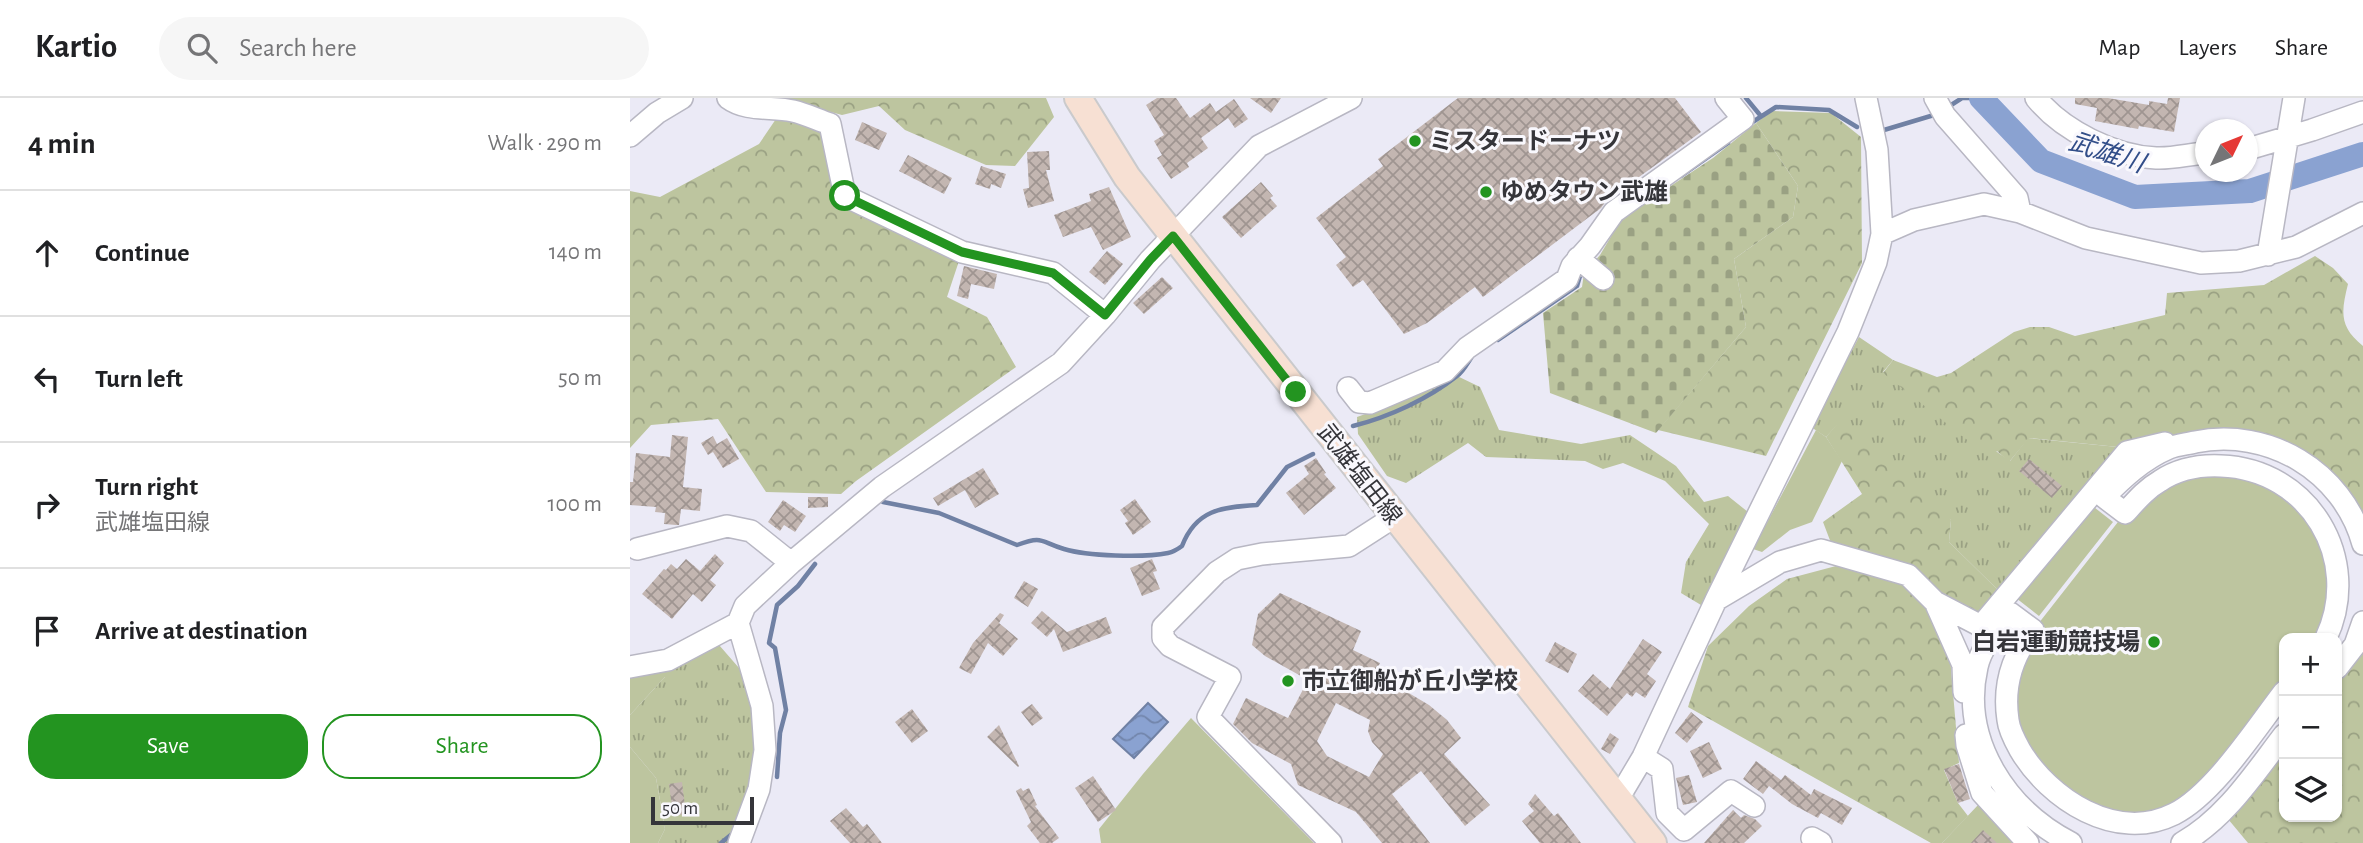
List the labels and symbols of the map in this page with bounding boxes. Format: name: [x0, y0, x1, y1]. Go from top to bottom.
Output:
north arrow: [2195, 119, 2258, 182]
place label: ミスタードーナツ: [1429, 128, 1621, 154]
water label: 武雄川: [2066, 128, 2151, 178]
marker: ミスタードーナツ: [1407, 133, 1423, 149]
place label: ゆめタウン武雄: [1500, 179, 1668, 205]
route start: [829, 180, 860, 211]
marker: ゆめタウン武雄: [1478, 184, 1494, 200]
route end: [1280, 376, 1311, 407]
street label: 武雄塩田線: [1313, 419, 1407, 529]
place label: 白岩運動競技場: [1972, 629, 2140, 655]
marker: 白岩運動競技場: [2146, 634, 2162, 650]
place label: 市立御船が丘小学校: [1302, 668, 1518, 694]
marker: 市立御船が丘小学校: [1280, 673, 1296, 689]
scale bar: [651, 794, 754, 826]

